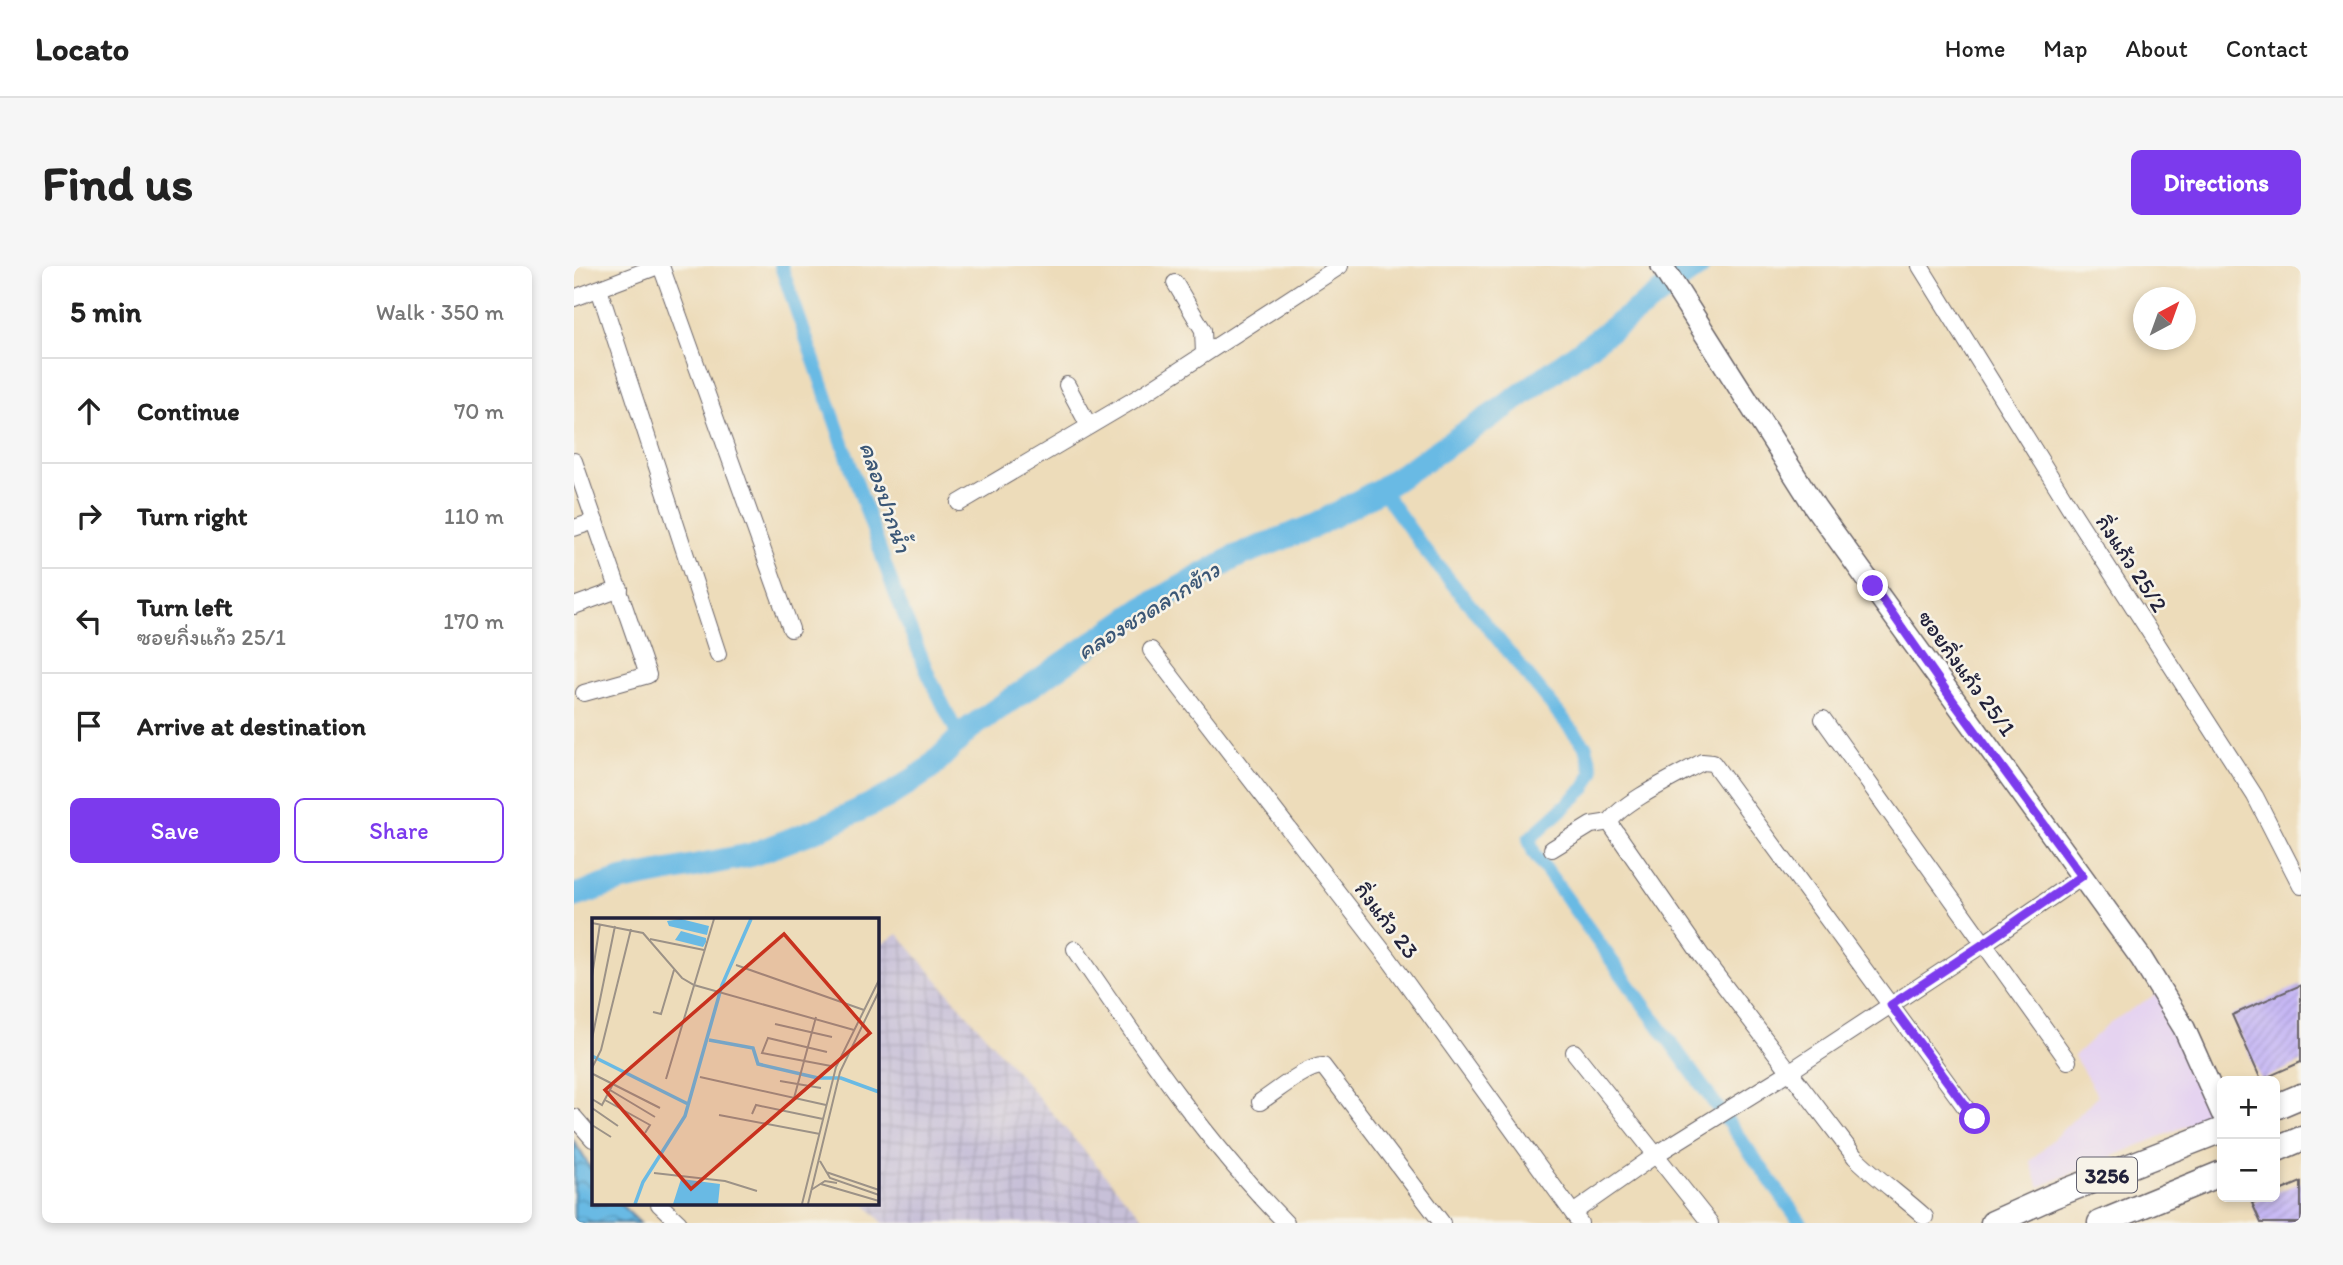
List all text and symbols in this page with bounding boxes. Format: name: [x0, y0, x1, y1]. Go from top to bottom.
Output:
text: Locato: [35, 29, 129, 68]
text: Home: [1945, 34, 2005, 63]
text: Map: [2043, 34, 2087, 63]
text: About: [2125, 34, 2188, 63]
text: Contact: [2226, 34, 2308, 63]
button: Directions: [2131, 150, 2301, 215]
text: Find us: [42, 153, 193, 212]
north arrow: [2133, 287, 2196, 350]
text: 5 min: [70, 293, 141, 330]
text: Walk · 350 m: [376, 298, 504, 326]
icon: ahead: [70, 392, 108, 430]
text: Continue: [137, 395, 240, 427]
text: 70 m: [454, 397, 504, 425]
water label: คลองปากน้ำ: [854, 438, 919, 557]
icon: right: [70, 497, 108, 535]
text: Turn right: [137, 500, 248, 532]
text: 110 m: [444, 502, 504, 530]
street label: กิ่งแก้ว 25/2: [2090, 509, 2174, 617]
water label: คลองชวดลากข้าว: [1071, 554, 1225, 666]
route end: [1857, 570, 1888, 601]
text: Turn left: [137, 591, 233, 623]
icon: left: [70, 602, 108, 640]
street label: ซอยกิ่งแก้ว 25/1: [1912, 605, 2022, 742]
text: 170 m: [443, 607, 504, 635]
text: ซอยกิ่งแก้ว 25/1: [137, 623, 286, 651]
icon: arrive: [70, 707, 108, 745]
text: Arrive at destination: [137, 710, 366, 742]
button: Save: [70, 798, 280, 863]
button: Share: [294, 798, 504, 863]
street label: กิ่งแก้ว 23: [1349, 876, 1425, 964]
inset map: [592, 918, 878, 1206]
map controls: [2217, 1076, 2280, 1202]
button: +: [2217, 1076, 2280, 1139]
route start: [1959, 1103, 1990, 1134]
button: −: [2217, 1139, 2280, 1202]
road number: 3256: [2077, 1158, 2137, 1192]

